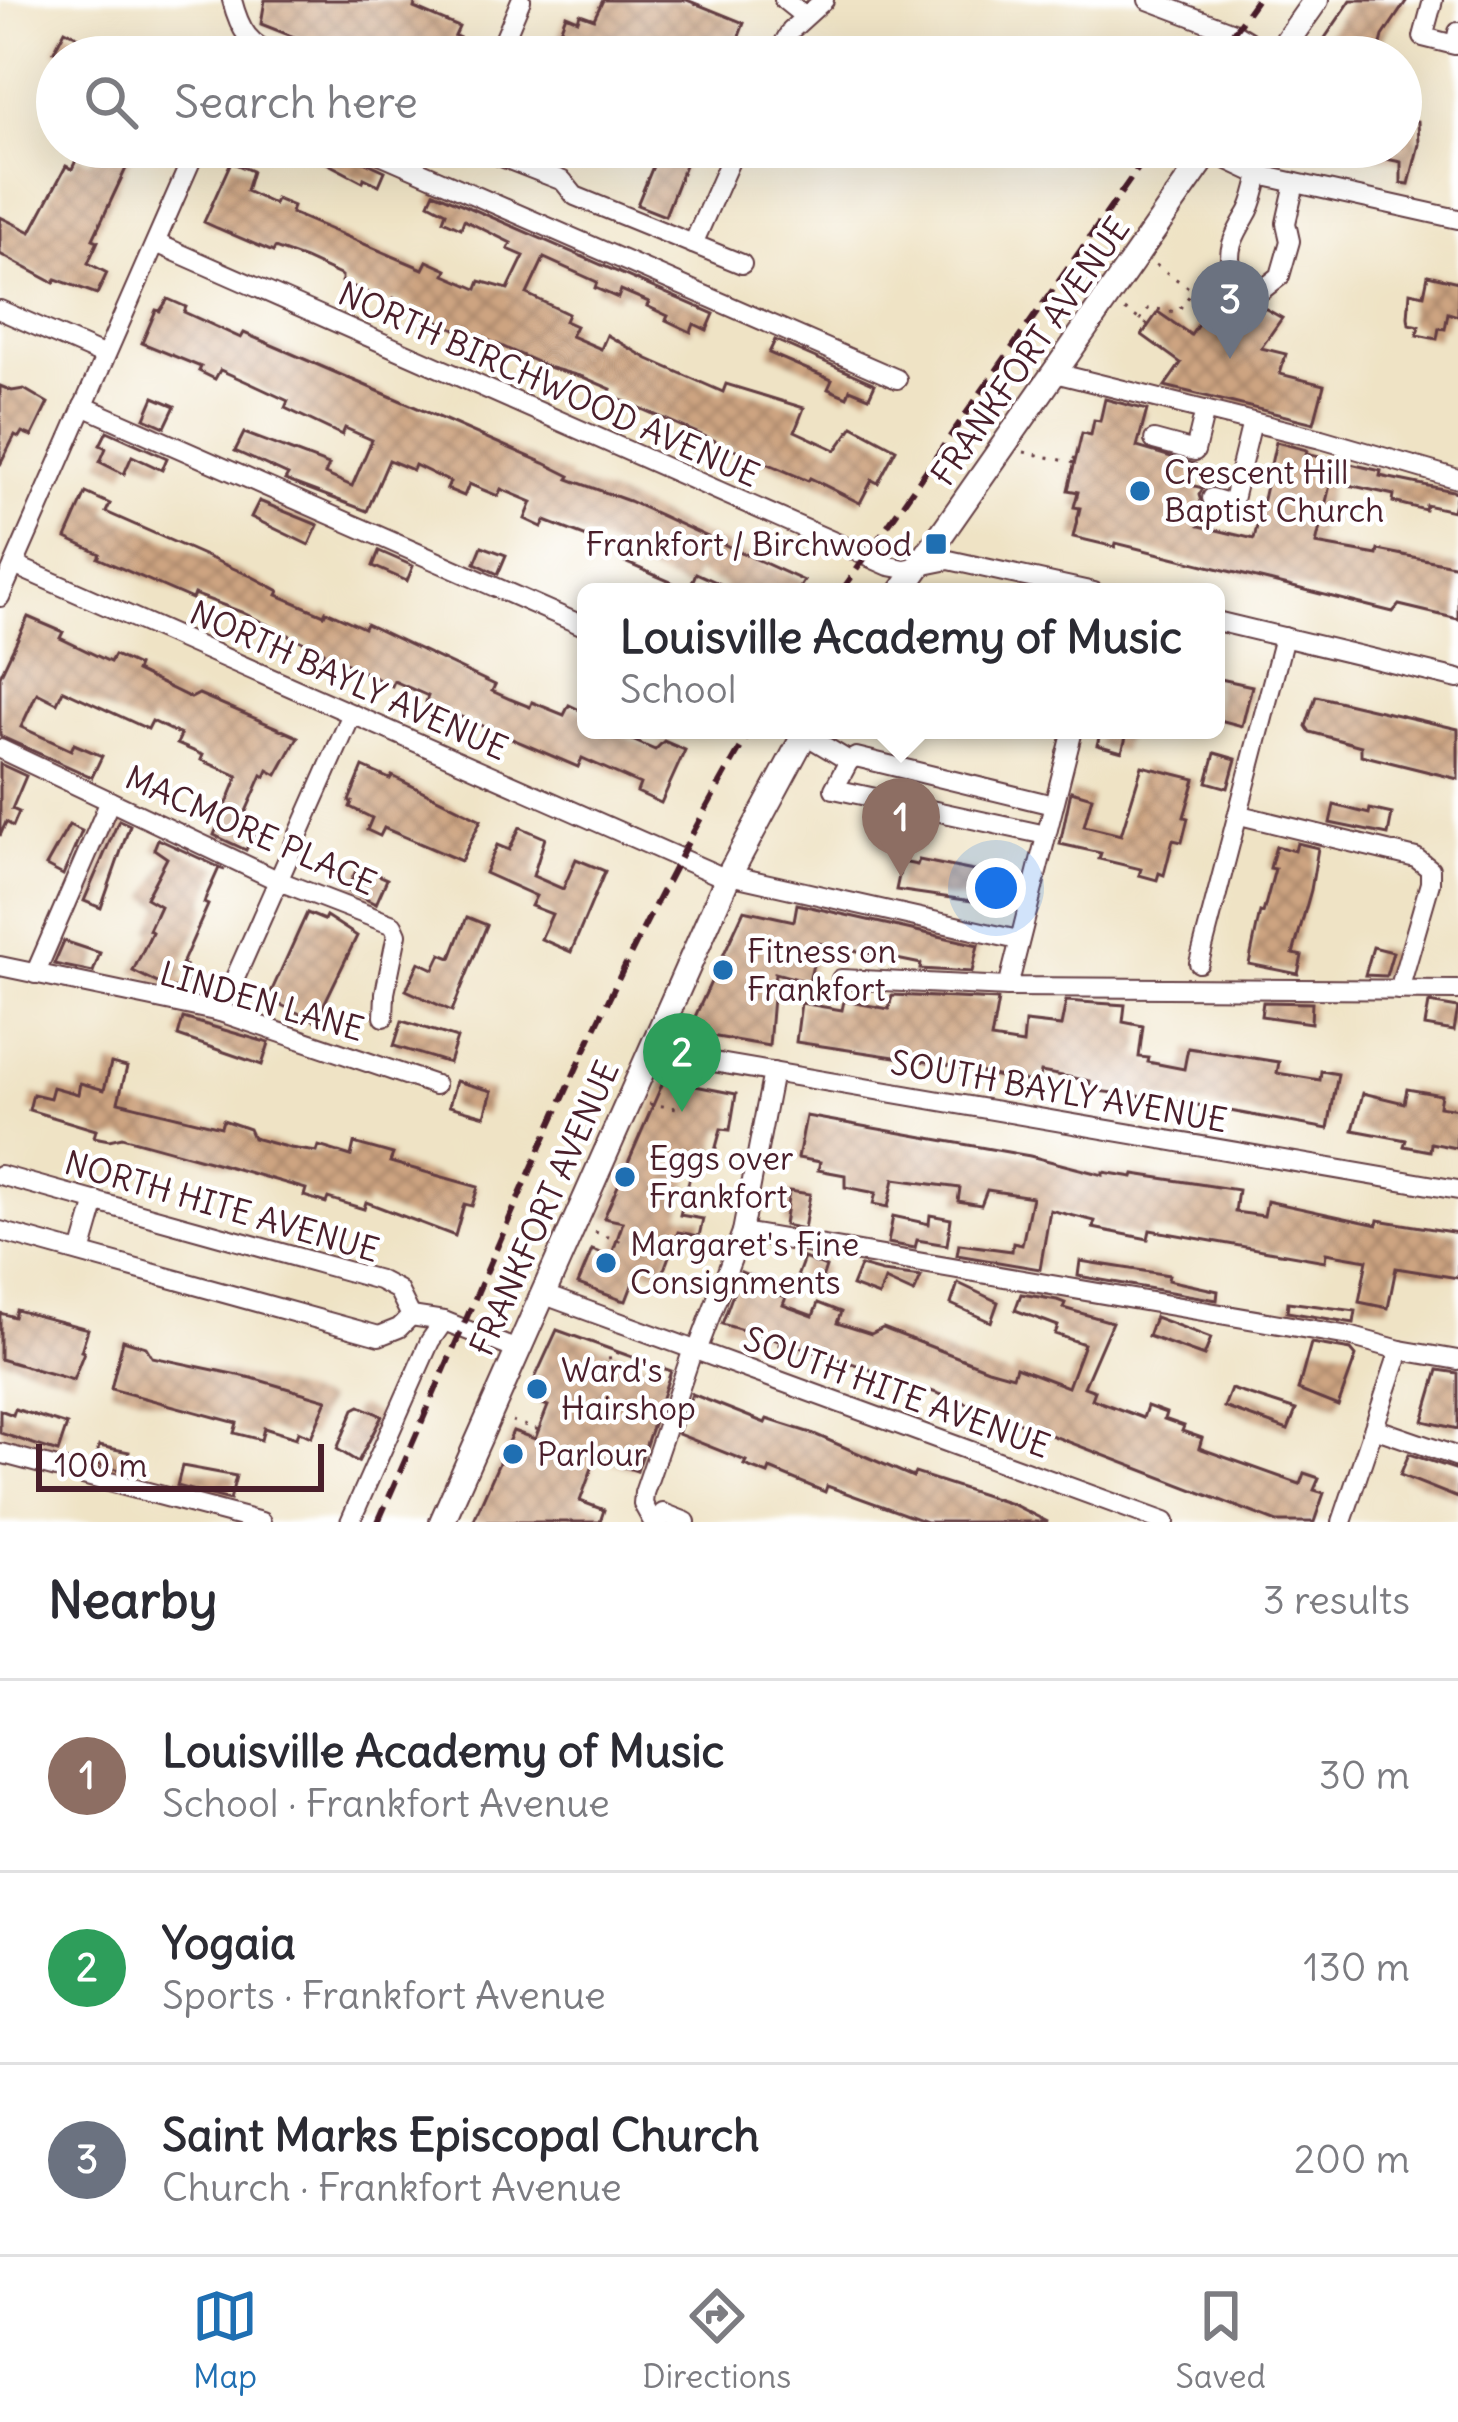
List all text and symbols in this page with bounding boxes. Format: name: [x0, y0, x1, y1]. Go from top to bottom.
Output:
search box: [36, 36, 1422, 168]
icon: search: [78, 69, 144, 135]
text: Search here: [174, 74, 418, 130]
street label: FRANKFORT AVENUE: [922, 209, 1138, 493]
pin: 3: [1191, 260, 1269, 359]
street label: NORTH BIRCHWOOD AVENUE: [332, 272, 766, 496]
place label: Crescent Hill Baptist Church: [1164, 451, 1384, 531]
marker: Crescent Hill Baptist Church: [1127, 478, 1153, 504]
place label: Frankfort / Birchwood: [585, 523, 912, 565]
marker: Frankfort / Birchwood: [923, 531, 949, 557]
popup: [577, 583, 1225, 739]
street label: NORTH BAYLY AVENUE: [184, 591, 514, 769]
text: Louisville Academy of Music: [620, 609, 1182, 665]
text: School: [620, 665, 736, 714]
street label: MACMORE PLACE: [119, 756, 383, 904]
pin: 1: [862, 778, 940, 877]
your location: [966, 858, 1026, 918]
place label: Fitness on Frankfort: [747, 930, 897, 1010]
street label: LINDEN LANE: [155, 952, 369, 1050]
marker: Fitness on Frankfort: [710, 957, 736, 983]
pin: 2: [643, 1013, 721, 1112]
street label: SOUTH BAYLY AVENUE: [887, 1041, 1231, 1141]
street label: FRANKFORT AVENUE: [460, 1054, 628, 1362]
place label: Eggs over Frankfort: [649, 1137, 793, 1217]
street label: NORTH HITE AVENUE: [60, 1141, 384, 1271]
marker: Eggs over Frankfort: [612, 1164, 638, 1190]
place label: Margaret's Fine Consignments: [630, 1223, 859, 1303]
marker: Margaret's Fine Consignments: [593, 1250, 619, 1276]
street label: SOUTH HITE AVENUE: [738, 1317, 1056, 1467]
place label: Ward's Hairshop: [561, 1349, 696, 1429]
marker: Ward's Hairshop: [524, 1376, 550, 1402]
place label: Parlour: [537, 1433, 647, 1475]
scale bar: [36, 1438, 324, 1491]
marker: Parlour: [500, 1441, 526, 1467]
text: 100 m: [54, 1444, 147, 1486]
text: Nearby: [48, 1568, 217, 1632]
text: 3 results: [1263, 1576, 1410, 1625]
text: Louisville Academy of Music: [162, 1723, 724, 1779]
text: 1: [79, 1751, 95, 1800]
text: 30 m: [1319, 1751, 1410, 1800]
text: School · Frankfort Avenue: [162, 1779, 610, 1828]
text: Yogaia: [162, 1915, 296, 1971]
text: 2: [76, 1943, 98, 1992]
text: 130 m: [1303, 1943, 1410, 1992]
text: Sports · Frankfort Avenue: [162, 1971, 606, 2020]
text: Saint Marks Episcopal Church: [162, 2107, 759, 2163]
text: 3: [76, 2135, 98, 2184]
text: 200 m: [1294, 2135, 1410, 2184]
text: Church · Frankfort Avenue: [162, 2163, 622, 2212]
tab: Map: [192, 2283, 258, 2397]
tab: Directions: [642, 2283, 791, 2397]
tab: Saved: [1176, 2283, 1266, 2397]

